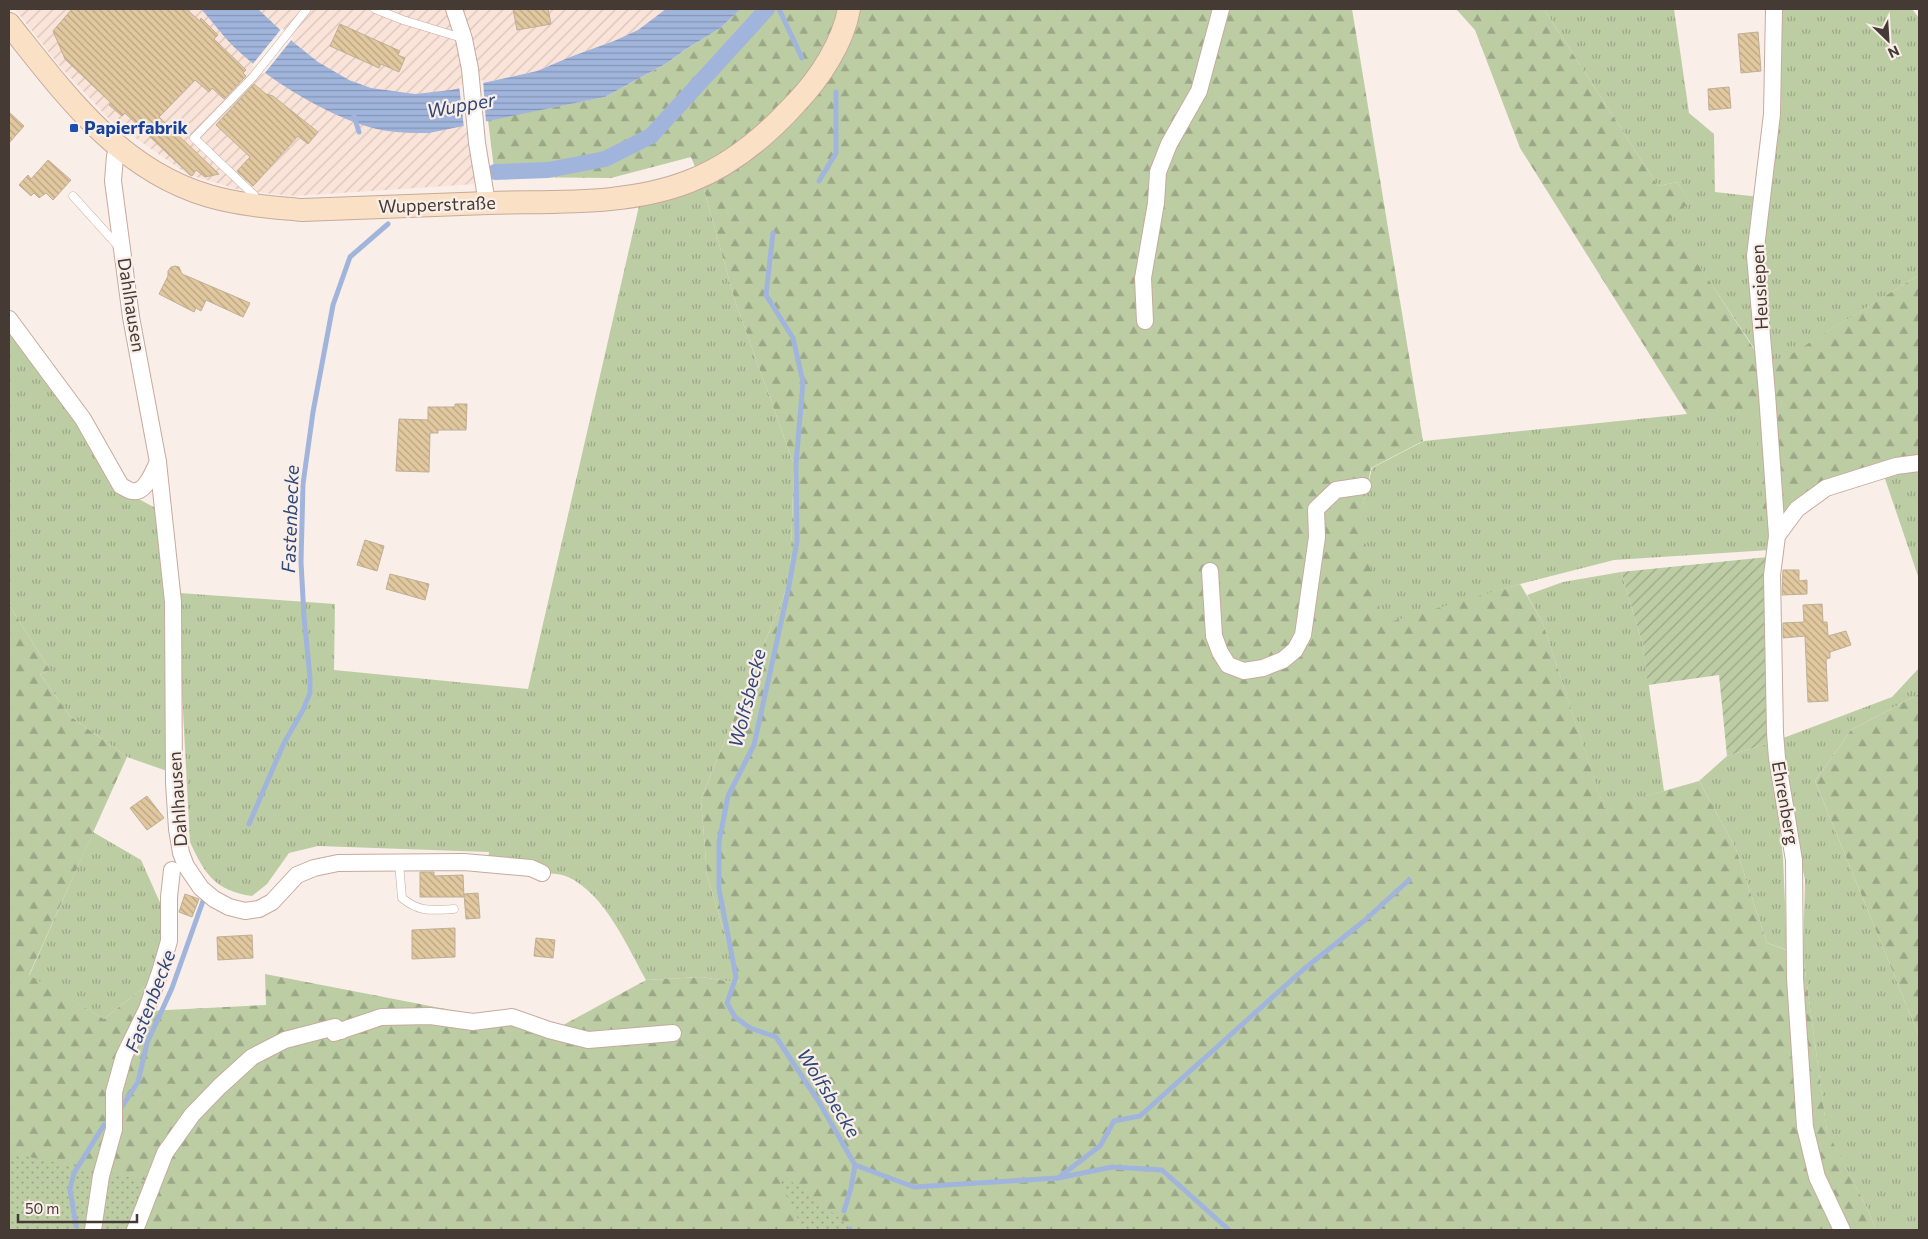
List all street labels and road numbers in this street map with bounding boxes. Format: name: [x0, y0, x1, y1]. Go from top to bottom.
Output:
street label: Wupperstraße: [378, 191, 496, 217]
street label: Heusiepen: [1746, 244, 1772, 330]
street label: Dahlhausen: [114, 256, 150, 354]
street label: Dahlhausen: [163, 751, 191, 847]
street label: Ehrenberg: [1768, 759, 1804, 847]

